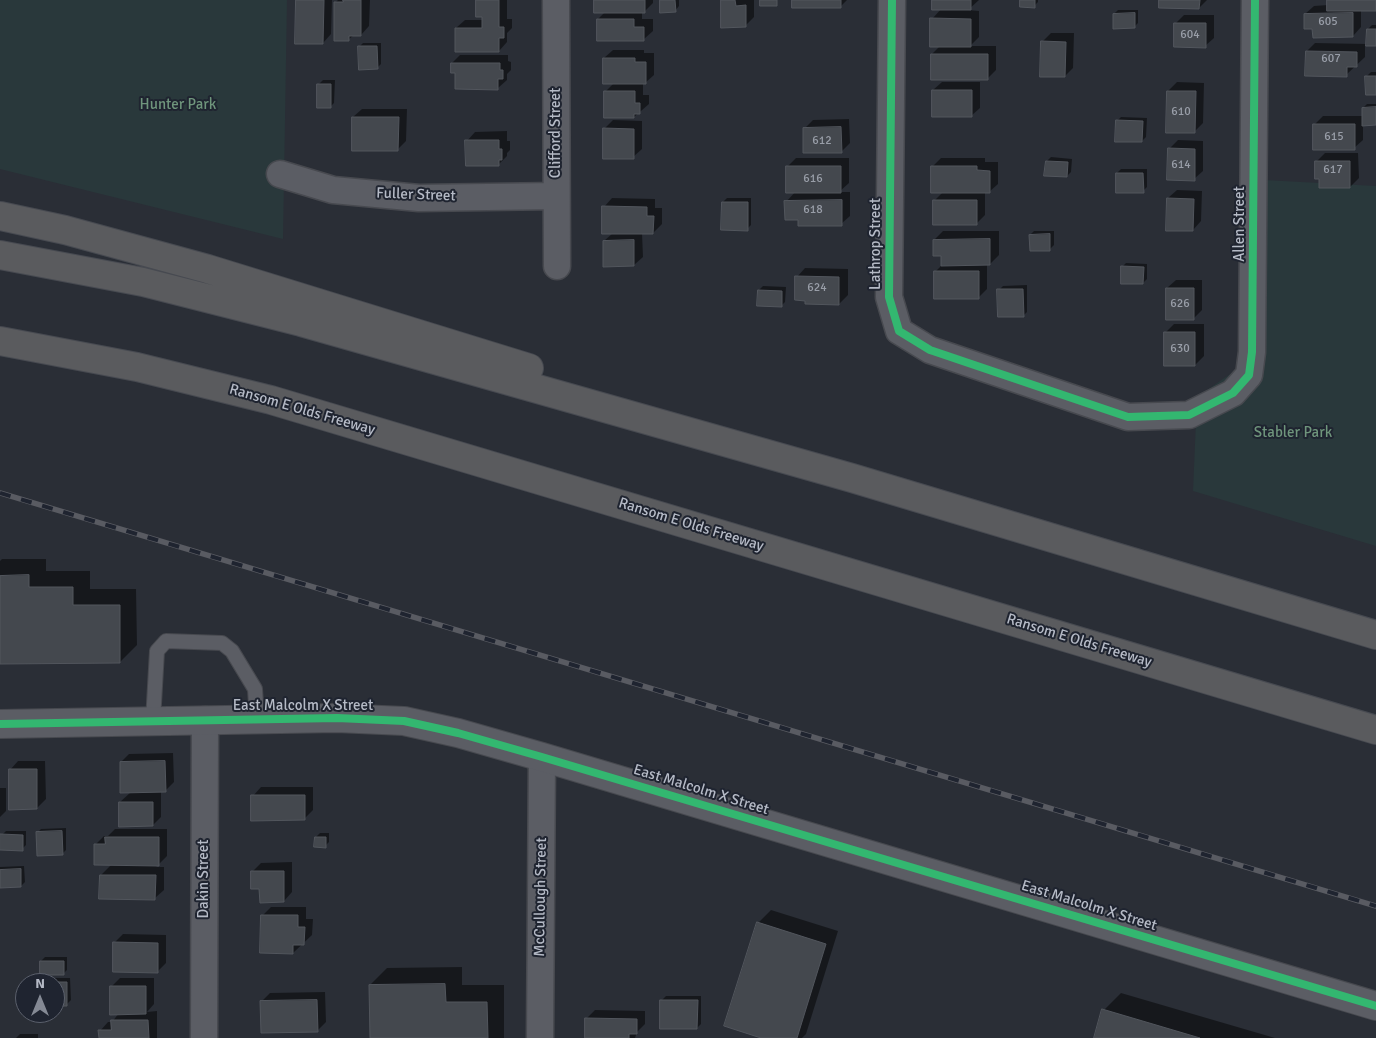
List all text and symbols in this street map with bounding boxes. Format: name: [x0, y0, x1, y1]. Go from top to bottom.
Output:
house number: 605: [1318, 15, 1338, 29]
house number: 604: [1180, 28, 1200, 42]
house number: 607: [1321, 52, 1341, 66]
street label: Clifford Street: [547, 88, 565, 178]
park label: Hunter Park: [140, 96, 216, 114]
house number: 610: [1171, 105, 1191, 119]
house number: 615: [1324, 130, 1344, 144]
house number: 612: [812, 134, 832, 148]
house number: 614: [1171, 158, 1191, 172]
house number: 617: [1323, 163, 1343, 177]
house number: 616: [803, 172, 823, 186]
street label: Fuller Street: [376, 185, 456, 205]
street label: Allen Street: [1231, 186, 1249, 262]
street label: Lathrop Street: [867, 198, 885, 290]
house number: 618: [803, 203, 823, 217]
house number: 624: [807, 281, 827, 295]
house number: 626: [1170, 297, 1190, 311]
house number: 630: [1170, 342, 1190, 356]
street label: Ransom E Olds Freeway: [227, 381, 377, 439]
park label: Stabler Park: [1254, 424, 1332, 442]
street label: Ransom E Olds Freeway: [616, 494, 766, 556]
street label: Ransom E Olds Freeway: [1004, 610, 1154, 672]
street label: East Malcolm X Street: [233, 697, 373, 715]
street label: East Malcolm X Street: [631, 761, 771, 819]
street label: McCullough Street: [531, 837, 551, 957]
street label: Dakin Street: [195, 839, 213, 919]
street label: East Malcolm X Street: [1019, 877, 1159, 935]
north arrow: [15, 973, 65, 1023]
text: N: [35, 975, 45, 992]

